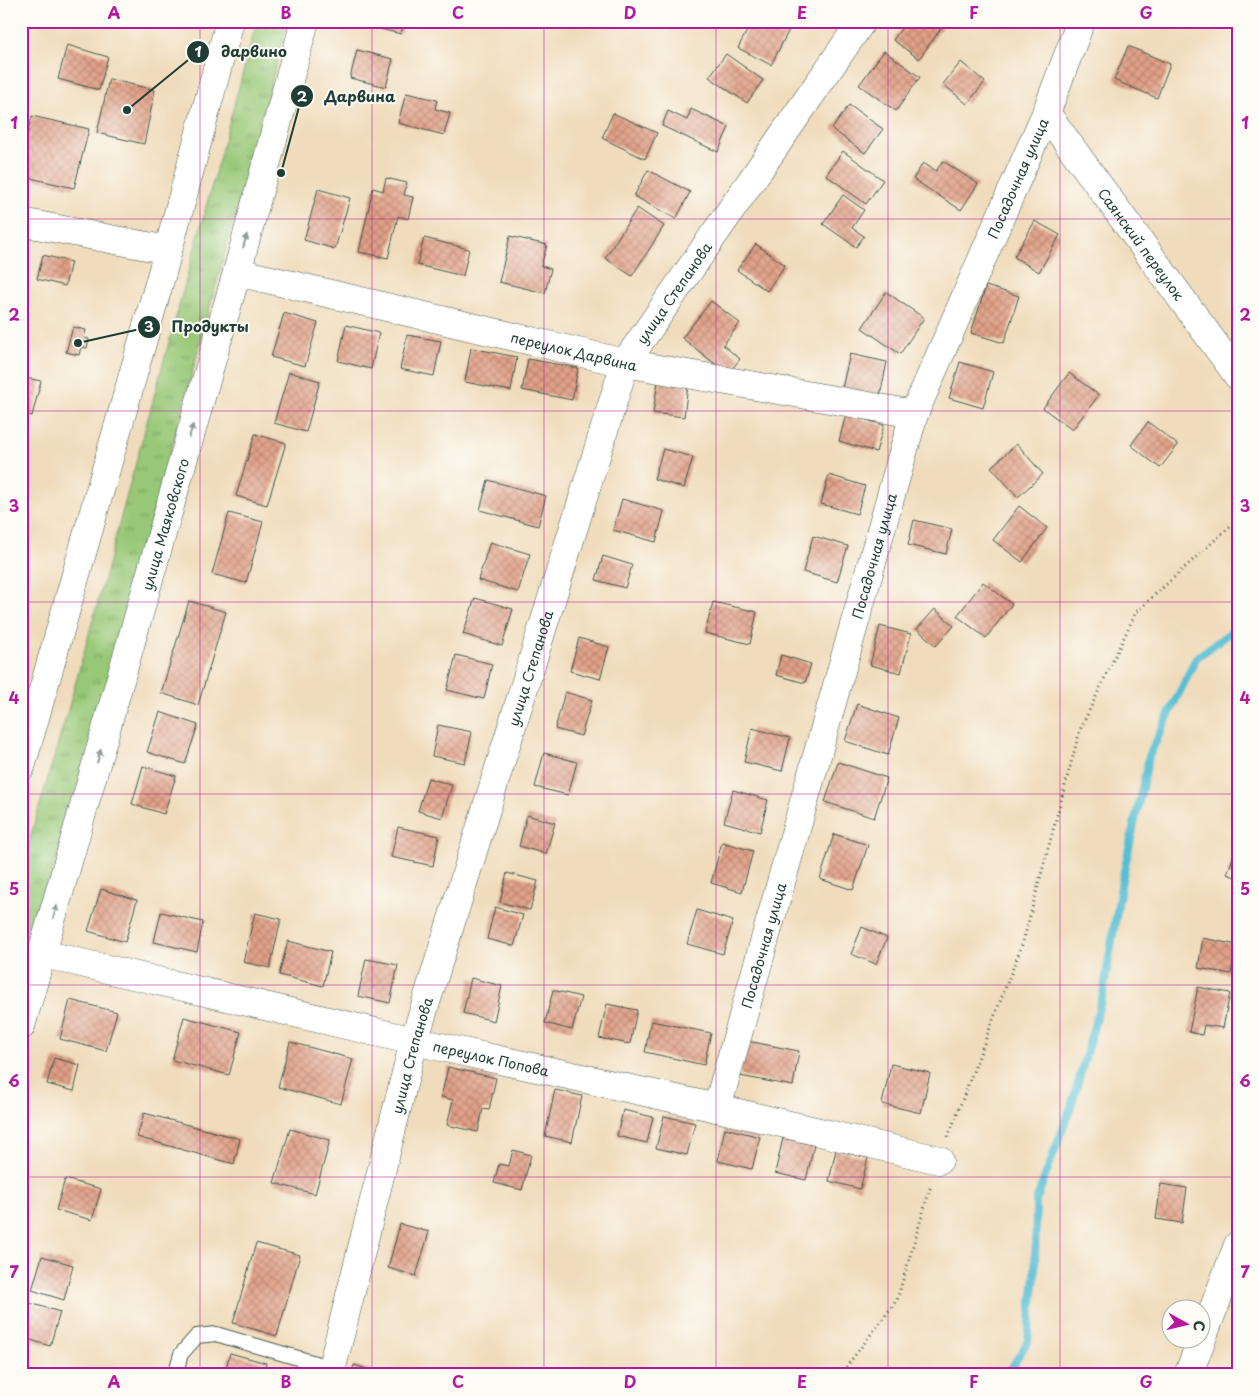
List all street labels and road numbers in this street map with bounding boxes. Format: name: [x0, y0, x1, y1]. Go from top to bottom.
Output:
street label: Посадочная улица: [982, 114, 1053, 242]
street label: Саянский переулок: [1093, 183, 1190, 305]
street label: улица Степанова: [631, 237, 717, 348]
street label: переулок Дарвина: [509, 326, 639, 375]
street label: улица Маяковского: [136, 456, 194, 593]
street label: Посадочная улица: [846, 490, 902, 621]
street label: улица Степанова: [502, 607, 558, 729]
street label: Посадочная улица: [735, 880, 791, 1011]
street label: улица Степанова: [386, 994, 438, 1116]
street label: переулок Попова: [431, 1035, 551, 1081]

